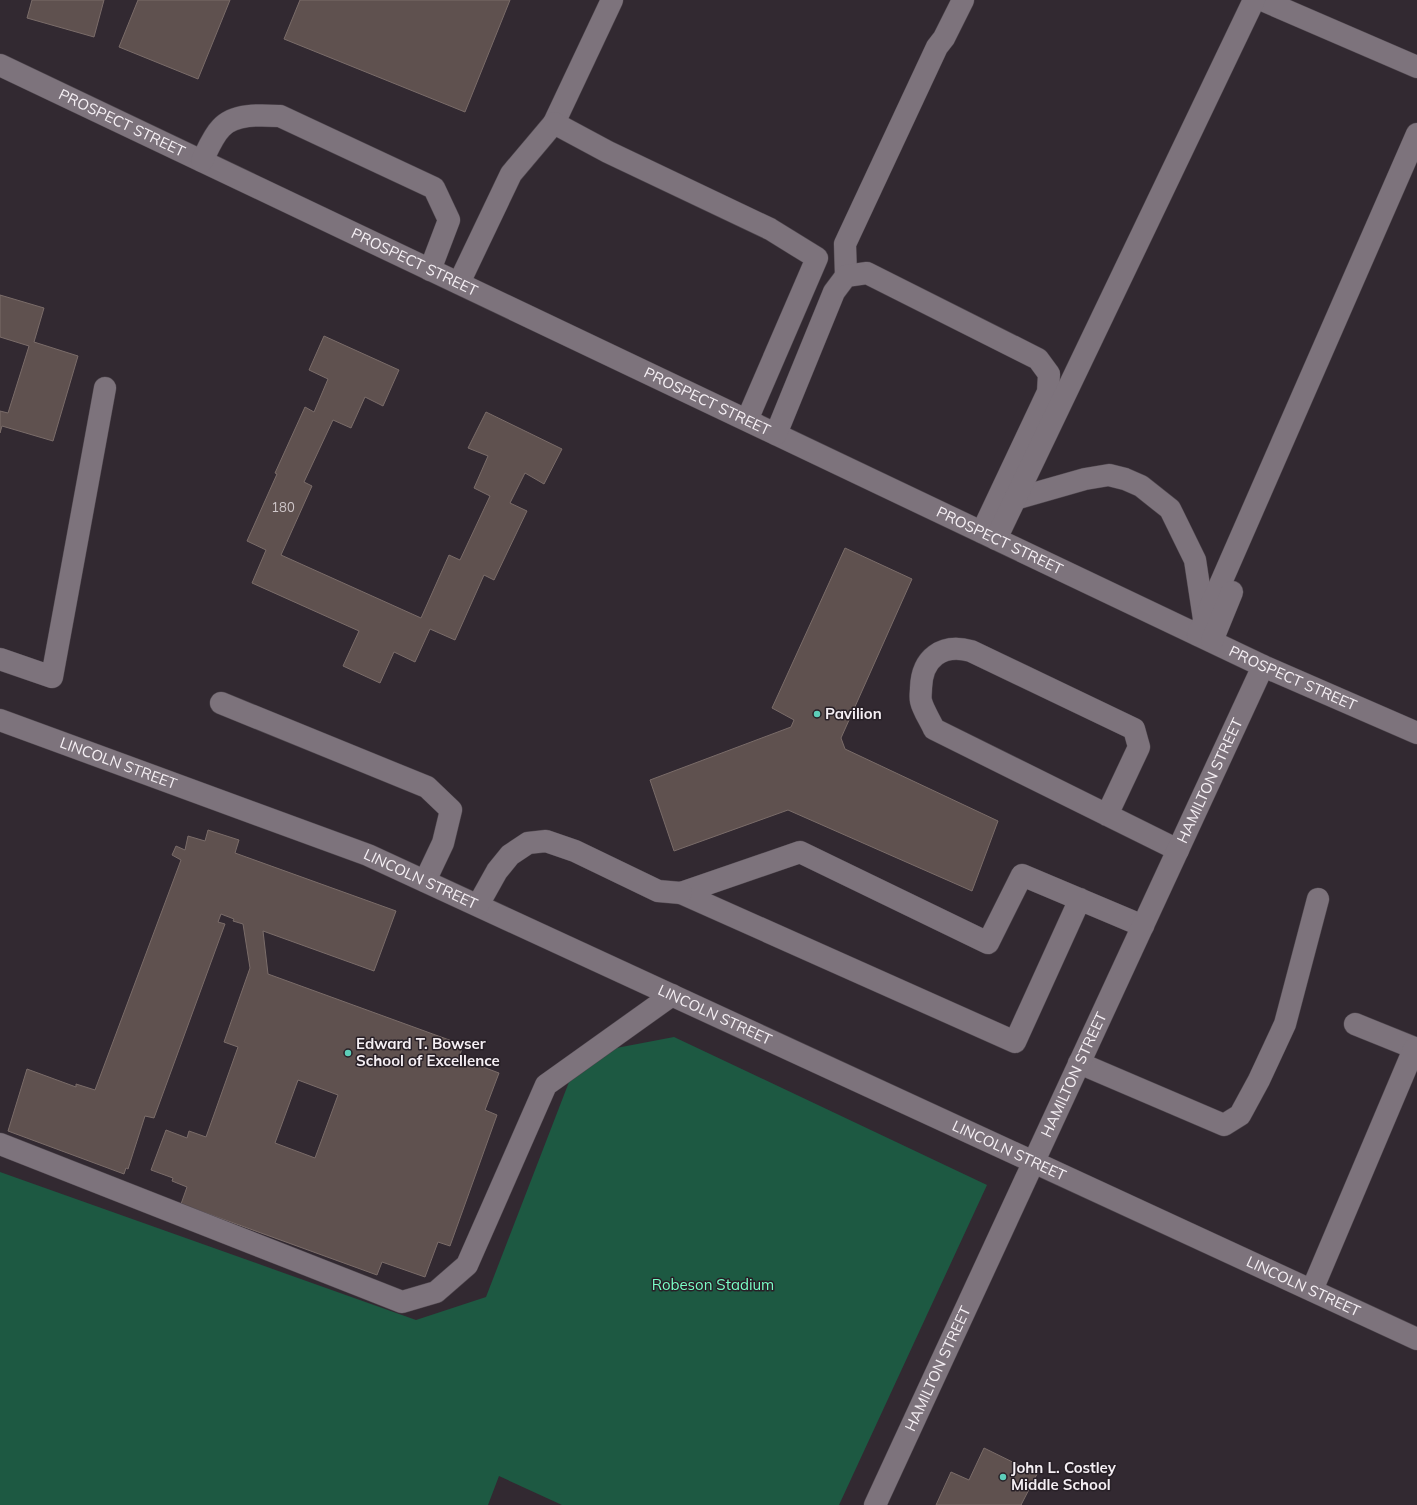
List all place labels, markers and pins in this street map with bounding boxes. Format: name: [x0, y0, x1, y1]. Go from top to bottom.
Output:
place label: Pavilion: [825, 704, 882, 723]
marker: Pavilion: [812, 709, 822, 719]
place label: Edward T. Bowser School of Excellence: [356, 1034, 500, 1070]
marker: Edward T. Bowser School of Excellence: [343, 1048, 353, 1058]
place label: John L. Costley Middle School: [1011, 1458, 1117, 1494]
marker: John L. Costley Middle School: [998, 1472, 1008, 1482]

